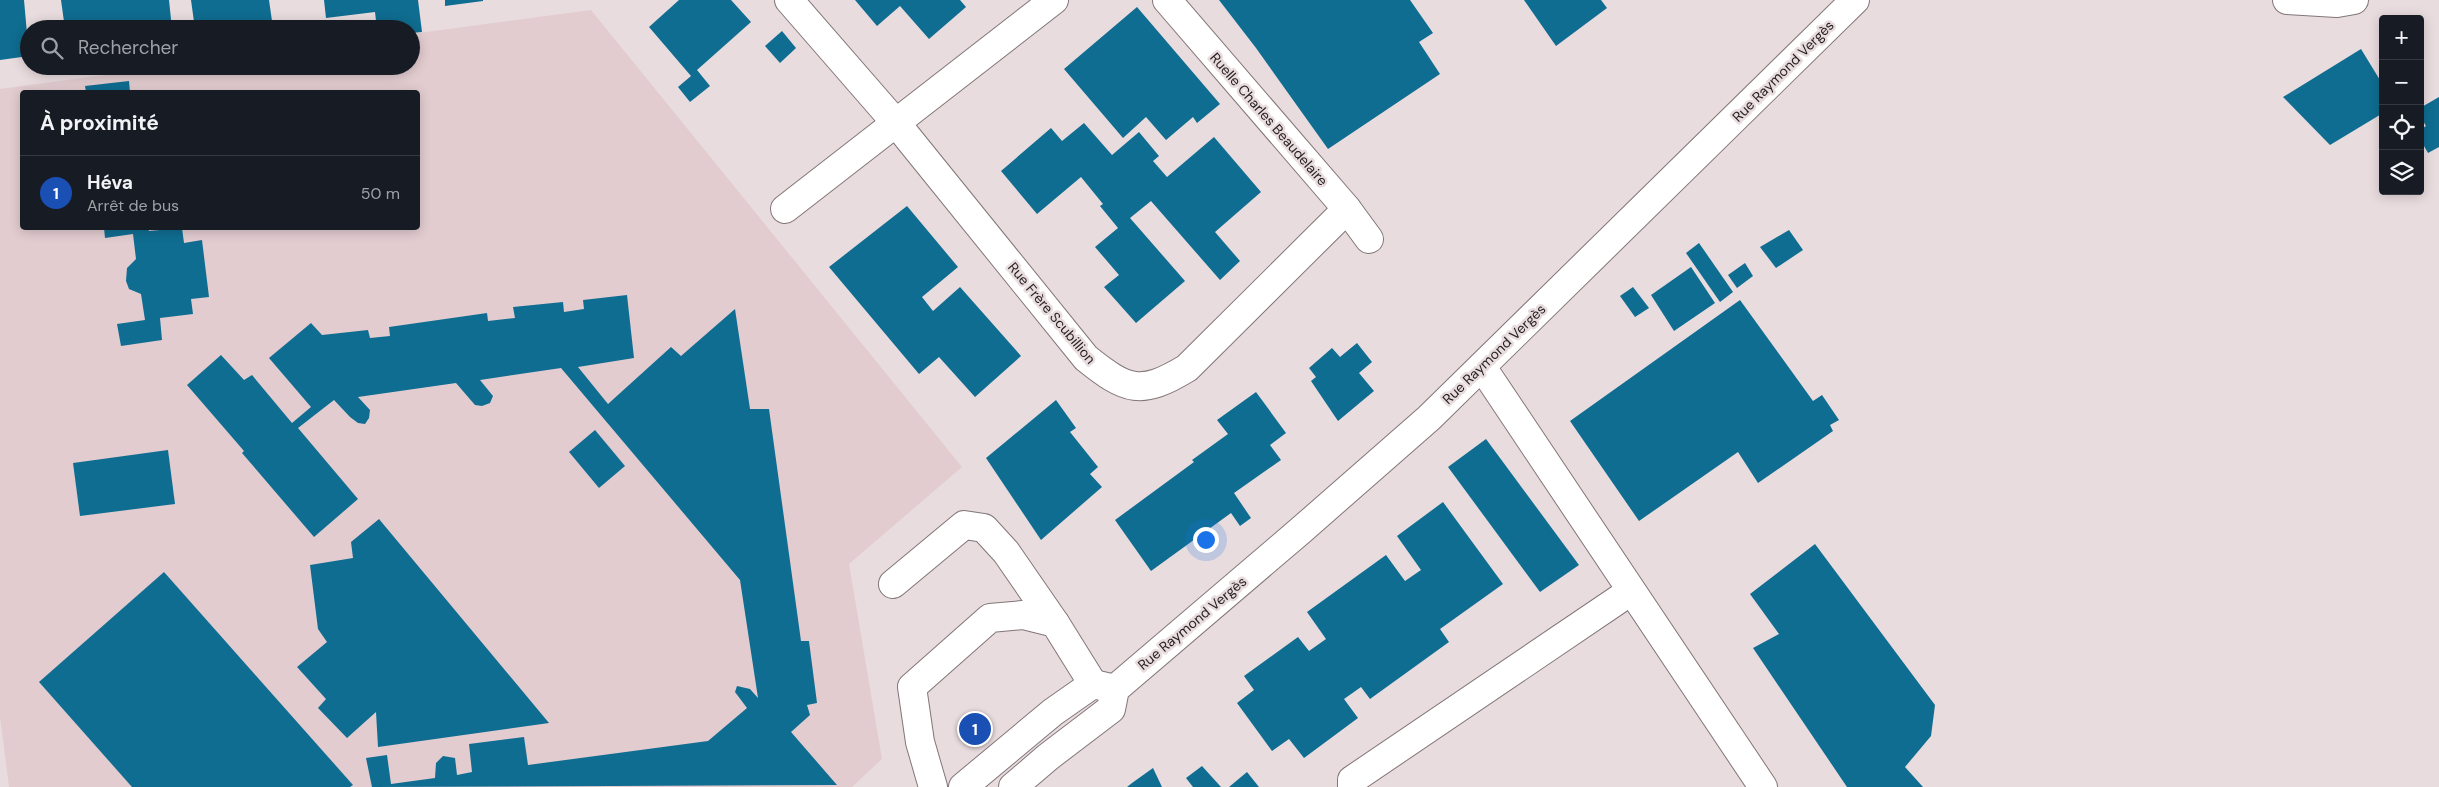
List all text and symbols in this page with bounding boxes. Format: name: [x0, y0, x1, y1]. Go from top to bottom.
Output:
map controls: [2379, 15, 2424, 195]
button: +: [2379, 15, 2424, 60]
street label: Rue Raymond Vergès: [1728, 16, 1838, 126]
search box: [20, 20, 420, 75]
icon: search: [38, 34, 66, 62]
text: Rechercher: [78, 35, 178, 60]
street label: Ruelle Charles Beaudelaire: [1206, 49, 1332, 189]
button: −: [2379, 60, 2424, 105]
button: locate: [2379, 105, 2424, 150]
text: À proximité: [40, 109, 159, 137]
button: layers: [2379, 150, 2424, 195]
text: Héva: [87, 170, 133, 195]
text: 1: [53, 183, 59, 204]
text: 50 m: [361, 183, 400, 204]
text: Arrêt de bus: [87, 195, 179, 216]
street label: Rue Frère Scubillion: [1004, 258, 1100, 368]
street label: Rue Raymond Vergès: [1439, 300, 1549, 408]
your location: [1193, 527, 1219, 553]
street label: Rue Raymond Vergès: [1134, 572, 1250, 674]
pin: 1: [959, 710, 991, 748]

